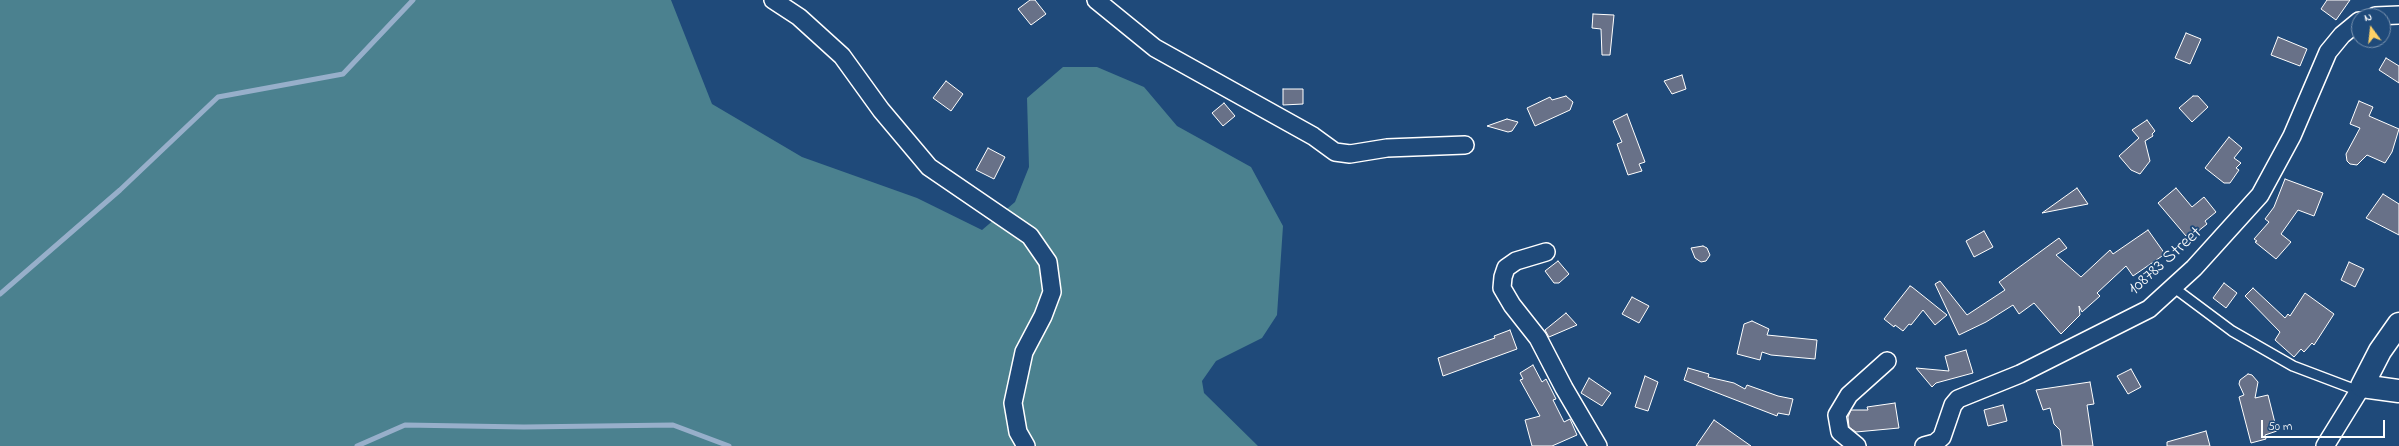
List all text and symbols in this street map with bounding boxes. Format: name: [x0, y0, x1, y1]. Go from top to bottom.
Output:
north arrow: [2351, 8, 2391, 48]
text: N: [2362, 9, 2374, 26]
street label: 108783 Street: [2125, 223, 2207, 301]
scale bar: [2263, 412, 2387, 438]
text: 50 m: [2268, 418, 2292, 436]

